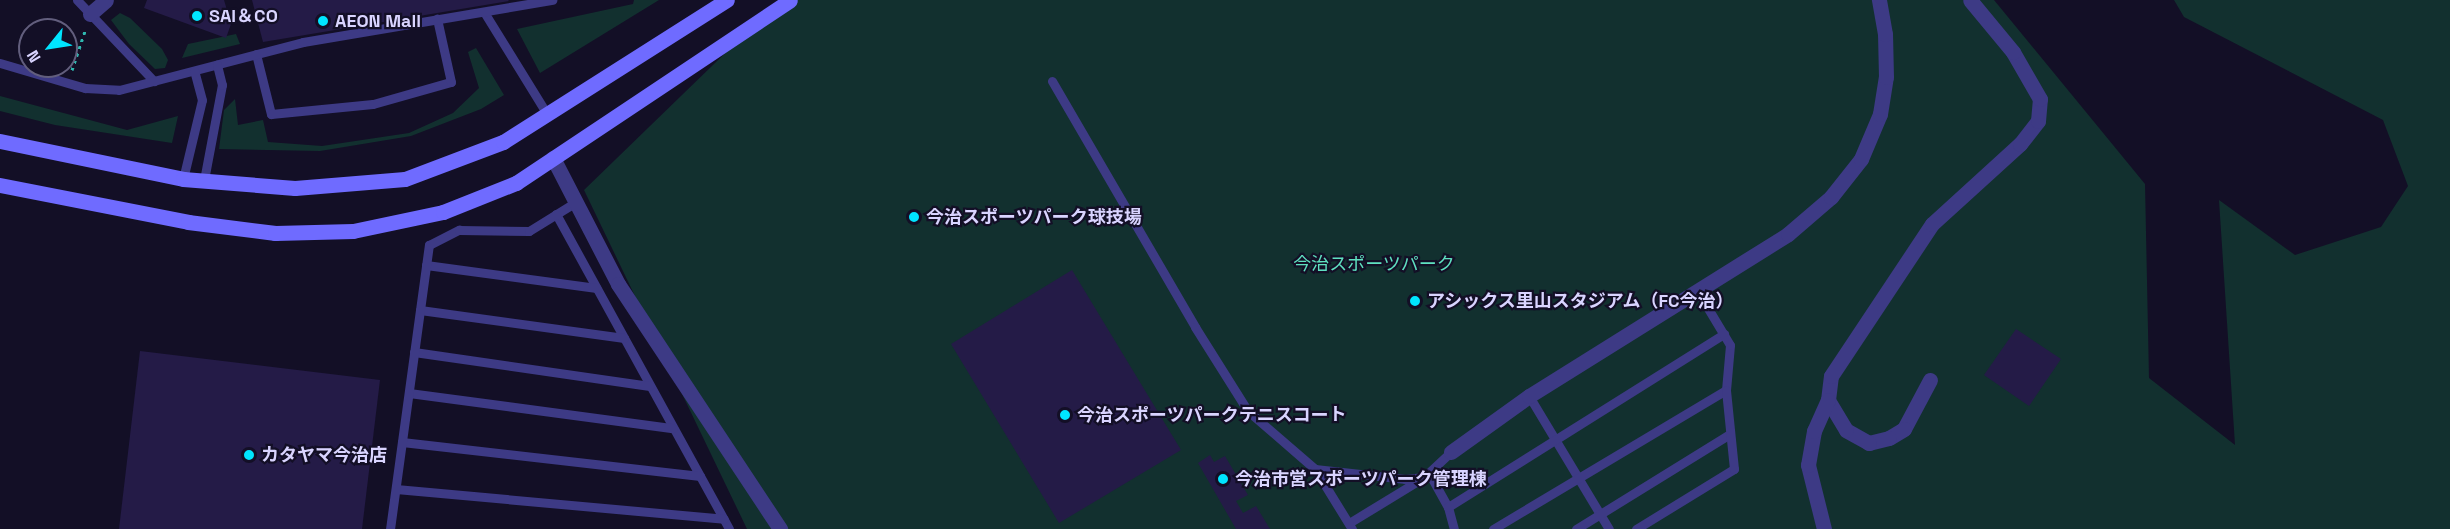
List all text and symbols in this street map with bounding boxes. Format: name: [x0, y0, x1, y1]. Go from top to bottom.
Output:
place label: SAI＆CO: [209, 5, 278, 27]
marker: SAI＆CO: [190, 9, 204, 23]
place label: AEON Mall: [335, 10, 421, 32]
marker: AEON Mall: [316, 14, 330, 28]
north arrow: [18, 18, 78, 78]
text: N: [22, 46, 45, 66]
place label: 今治スポーツパーク球技場: [926, 206, 1142, 228]
marker: 今治スポーツパーク球技場: [907, 210, 921, 224]
park label: 今治スポーツパーク: [1293, 253, 1455, 275]
place label: アシックス里山スタジアム（FC今治）: [1427, 290, 1736, 312]
marker: アシックス里山スタジアム（FC今治）: [1408, 294, 1422, 308]
place label: 今治スポーツパークテニスコート: [1077, 404, 1347, 426]
marker: 今治スポーツパークテニスコート: [1058, 408, 1072, 422]
place label: カタヤマ今治店: [261, 444, 387, 466]
marker: カタヤマ今治店: [242, 448, 256, 462]
place label: 今治市営スポーツパーク管理棟: [1235, 468, 1487, 490]
marker: 今治市営スポーツパーク管理棟: [1216, 472, 1230, 486]

